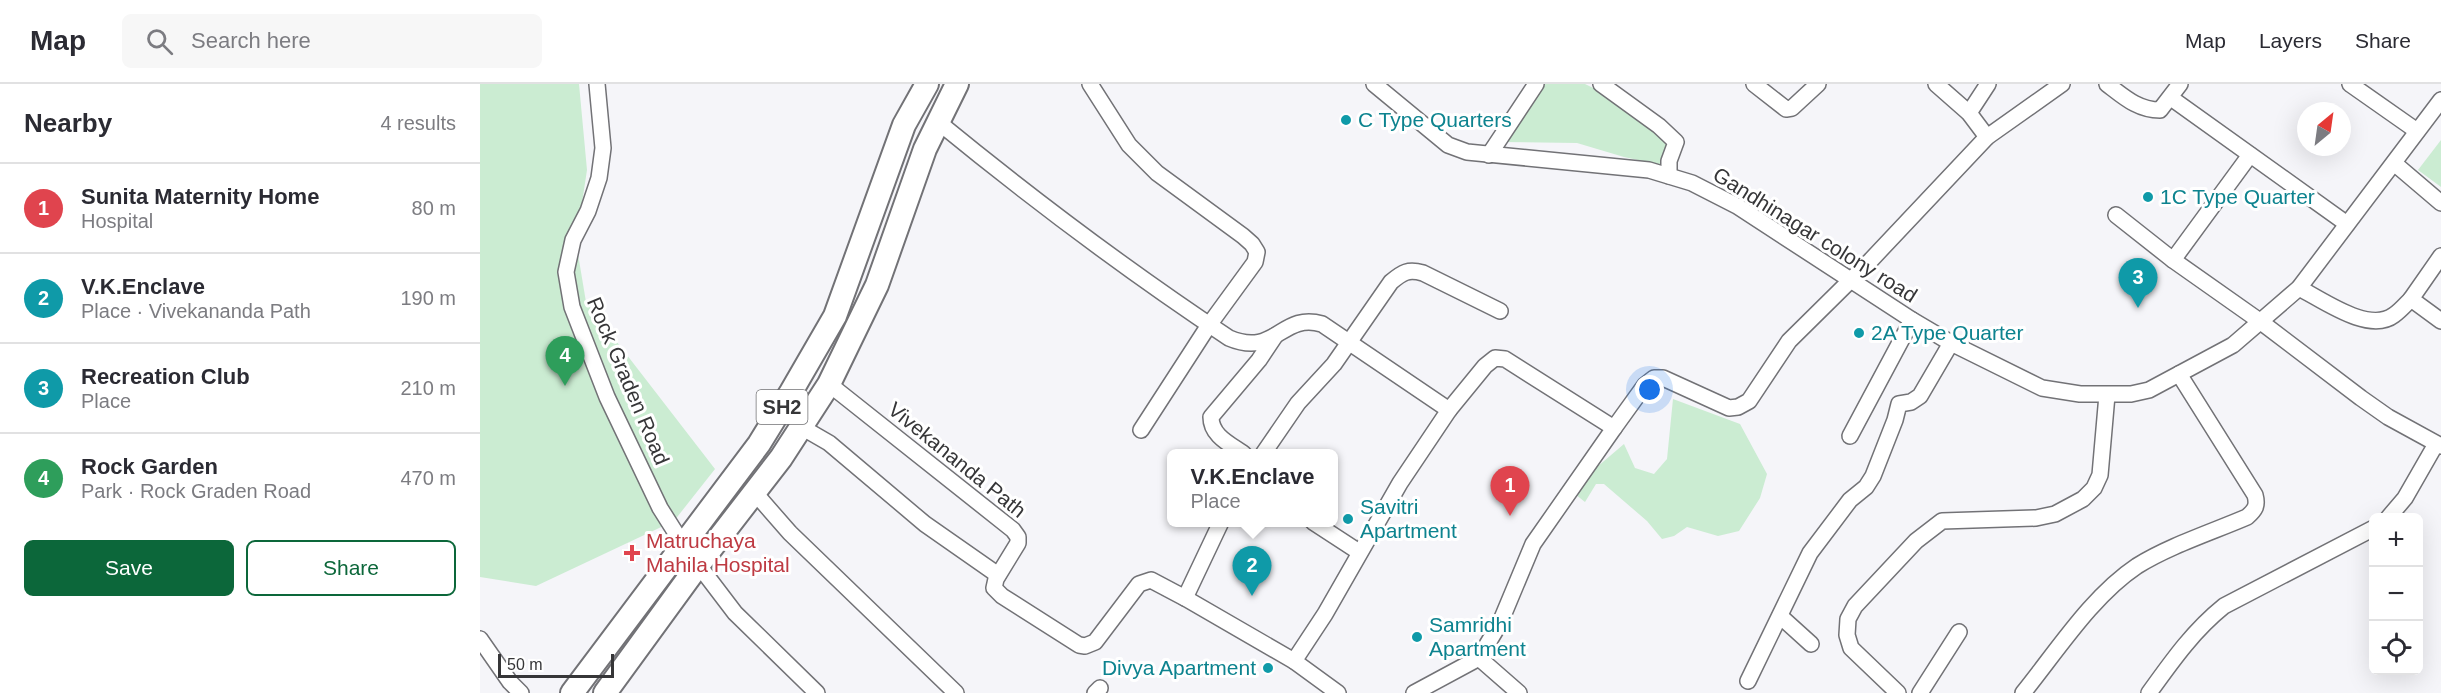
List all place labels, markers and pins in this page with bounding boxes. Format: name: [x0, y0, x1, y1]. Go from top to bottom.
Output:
place label: C Type Quarters: [1358, 108, 1512, 131]
marker: C Type Quarters: [1339, 113, 1353, 127]
place label: 1C Type Quarter: [2160, 185, 2315, 208]
marker: 1C Type Quarter: [2141, 190, 2155, 204]
pin: 3: [2118, 258, 2158, 308]
place label: 2A Type Quarter: [1871, 321, 2024, 344]
marker: 2A Type Quarter: [1852, 326, 1866, 340]
pin: 4: [546, 336, 584, 386]
pin: 1: [1490, 466, 1530, 516]
place label: Savitri Apartment: [1360, 495, 1457, 542]
marker: Savitri Apartment: [1341, 512, 1355, 526]
place label: Matruchaya Mahila Hospital: [646, 529, 790, 576]
marker: Matruchaya Mahila Hospital: [623, 544, 641, 562]
pin: 2: [1232, 546, 1272, 596]
place label: Samridhi Apartment: [1429, 613, 1526, 660]
marker: Samridhi Apartment: [1410, 630, 1424, 644]
place label: Divya Apartment: [1102, 656, 1256, 679]
marker: Divya Apartment: [1261, 661, 1275, 675]

